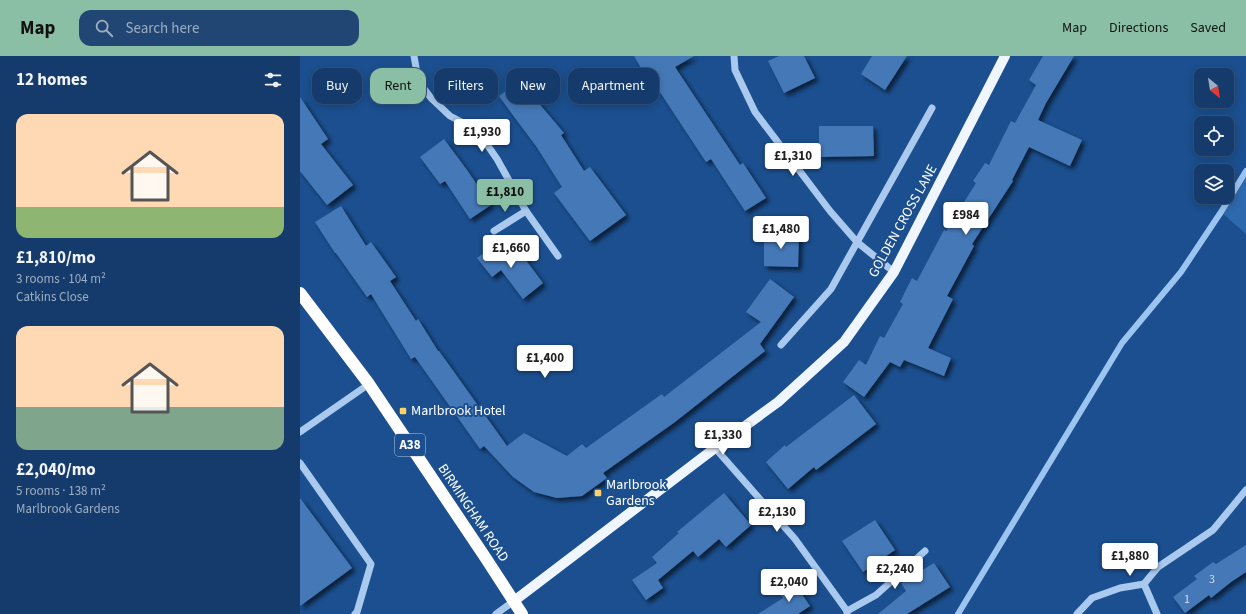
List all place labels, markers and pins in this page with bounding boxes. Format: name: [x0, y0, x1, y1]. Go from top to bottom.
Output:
pin: £1,930: [449, 119, 515, 153]
pin: £1,310: [760, 143, 826, 177]
pin: £1,810: [472, 179, 538, 213]
pin: £984: [942, 202, 990, 236]
pin: £1,480: [748, 216, 814, 250]
pin: £1,660: [478, 235, 544, 269]
pin: £1,400: [512, 345, 578, 379]
place label: Marlbrook Hotel: [411, 401, 506, 421]
marker: Marlbrook Hotel: [398, 406, 408, 416]
pin: £1,330: [690, 422, 756, 456]
place label: Marlbrook Gardens: [606, 475, 666, 511]
marker: Marlbrook Gardens: [593, 488, 603, 498]
pin: £2,130: [744, 499, 810, 533]
pin: £1,880: [1097, 543, 1163, 577]
pin: £2,240: [862, 556, 928, 590]
pin: £2,040: [756, 569, 822, 603]

